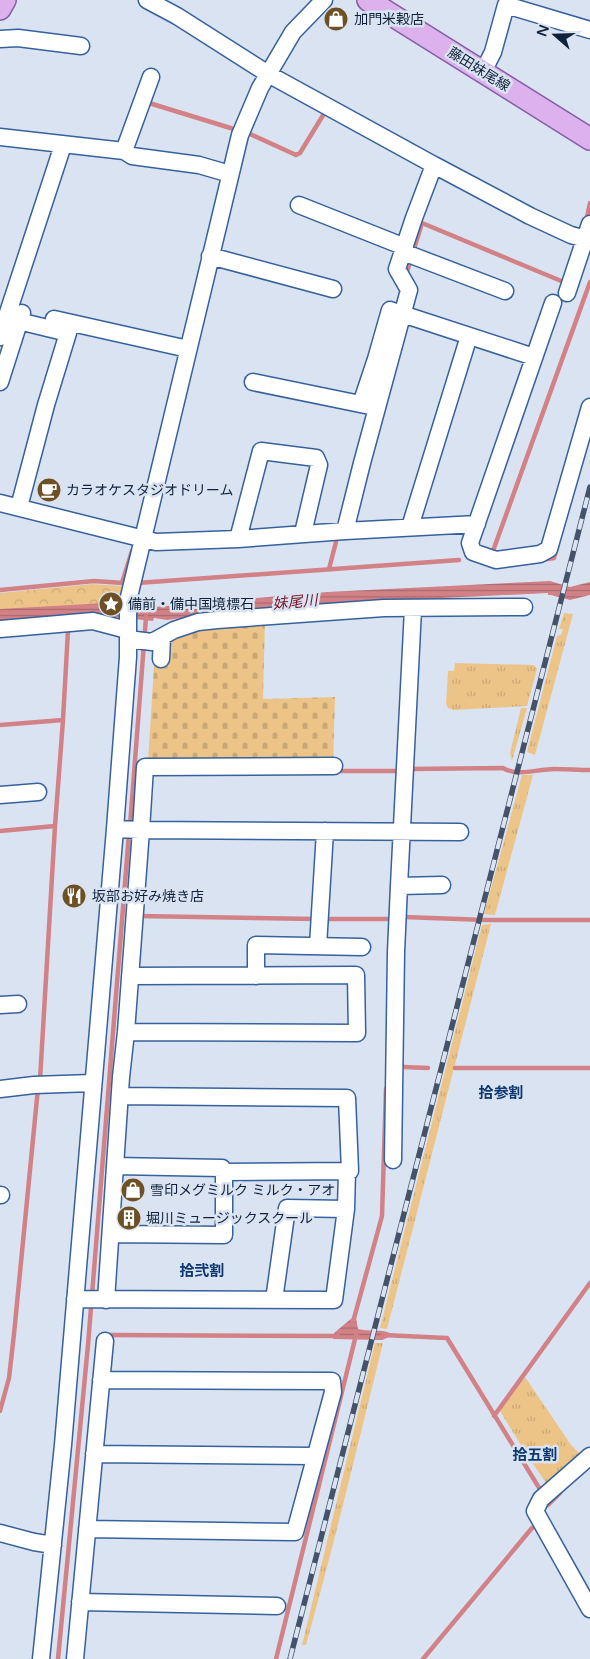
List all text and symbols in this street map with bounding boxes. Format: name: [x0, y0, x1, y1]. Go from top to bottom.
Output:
shop icon: 加門米穀店: [323, 6, 349, 32]
north arrow: [530, 10, 580, 60]
place label: 加門米穀店: [354, 11, 424, 28]
text: N: [533, 23, 553, 39]
street label: 藤田妹尾線: [445, 44, 513, 95]
cafe icon: カラオケスタジオドリーム: [36, 477, 62, 503]
place label: カラオケスタジオドリーム: [66, 482, 234, 499]
place icon: 備前・備中国境標石: [98, 591, 124, 617]
water label: 妹尾川: [272, 591, 320, 613]
place label: 備前・備中国境標石: [128, 596, 254, 613]
restaurant icon: 坂部お好み焼き店: [61, 883, 87, 909]
place label: 坂部お好み焼き店: [92, 888, 204, 905]
district label: 拾参割: [478, 1084, 524, 1102]
shop icon: 雪印メグミルク ミルク・アオ: [120, 1177, 146, 1203]
place label: 雪印メグミルク ミルク・アオ: [150, 1182, 335, 1199]
building icon: 堀川ミュージックスクール: [116, 1205, 142, 1231]
place label: 堀川ミュージックスクール: [146, 1210, 313, 1227]
district label: 拾弐割: [179, 1262, 225, 1280]
district label: 拾五割: [512, 1446, 558, 1464]

